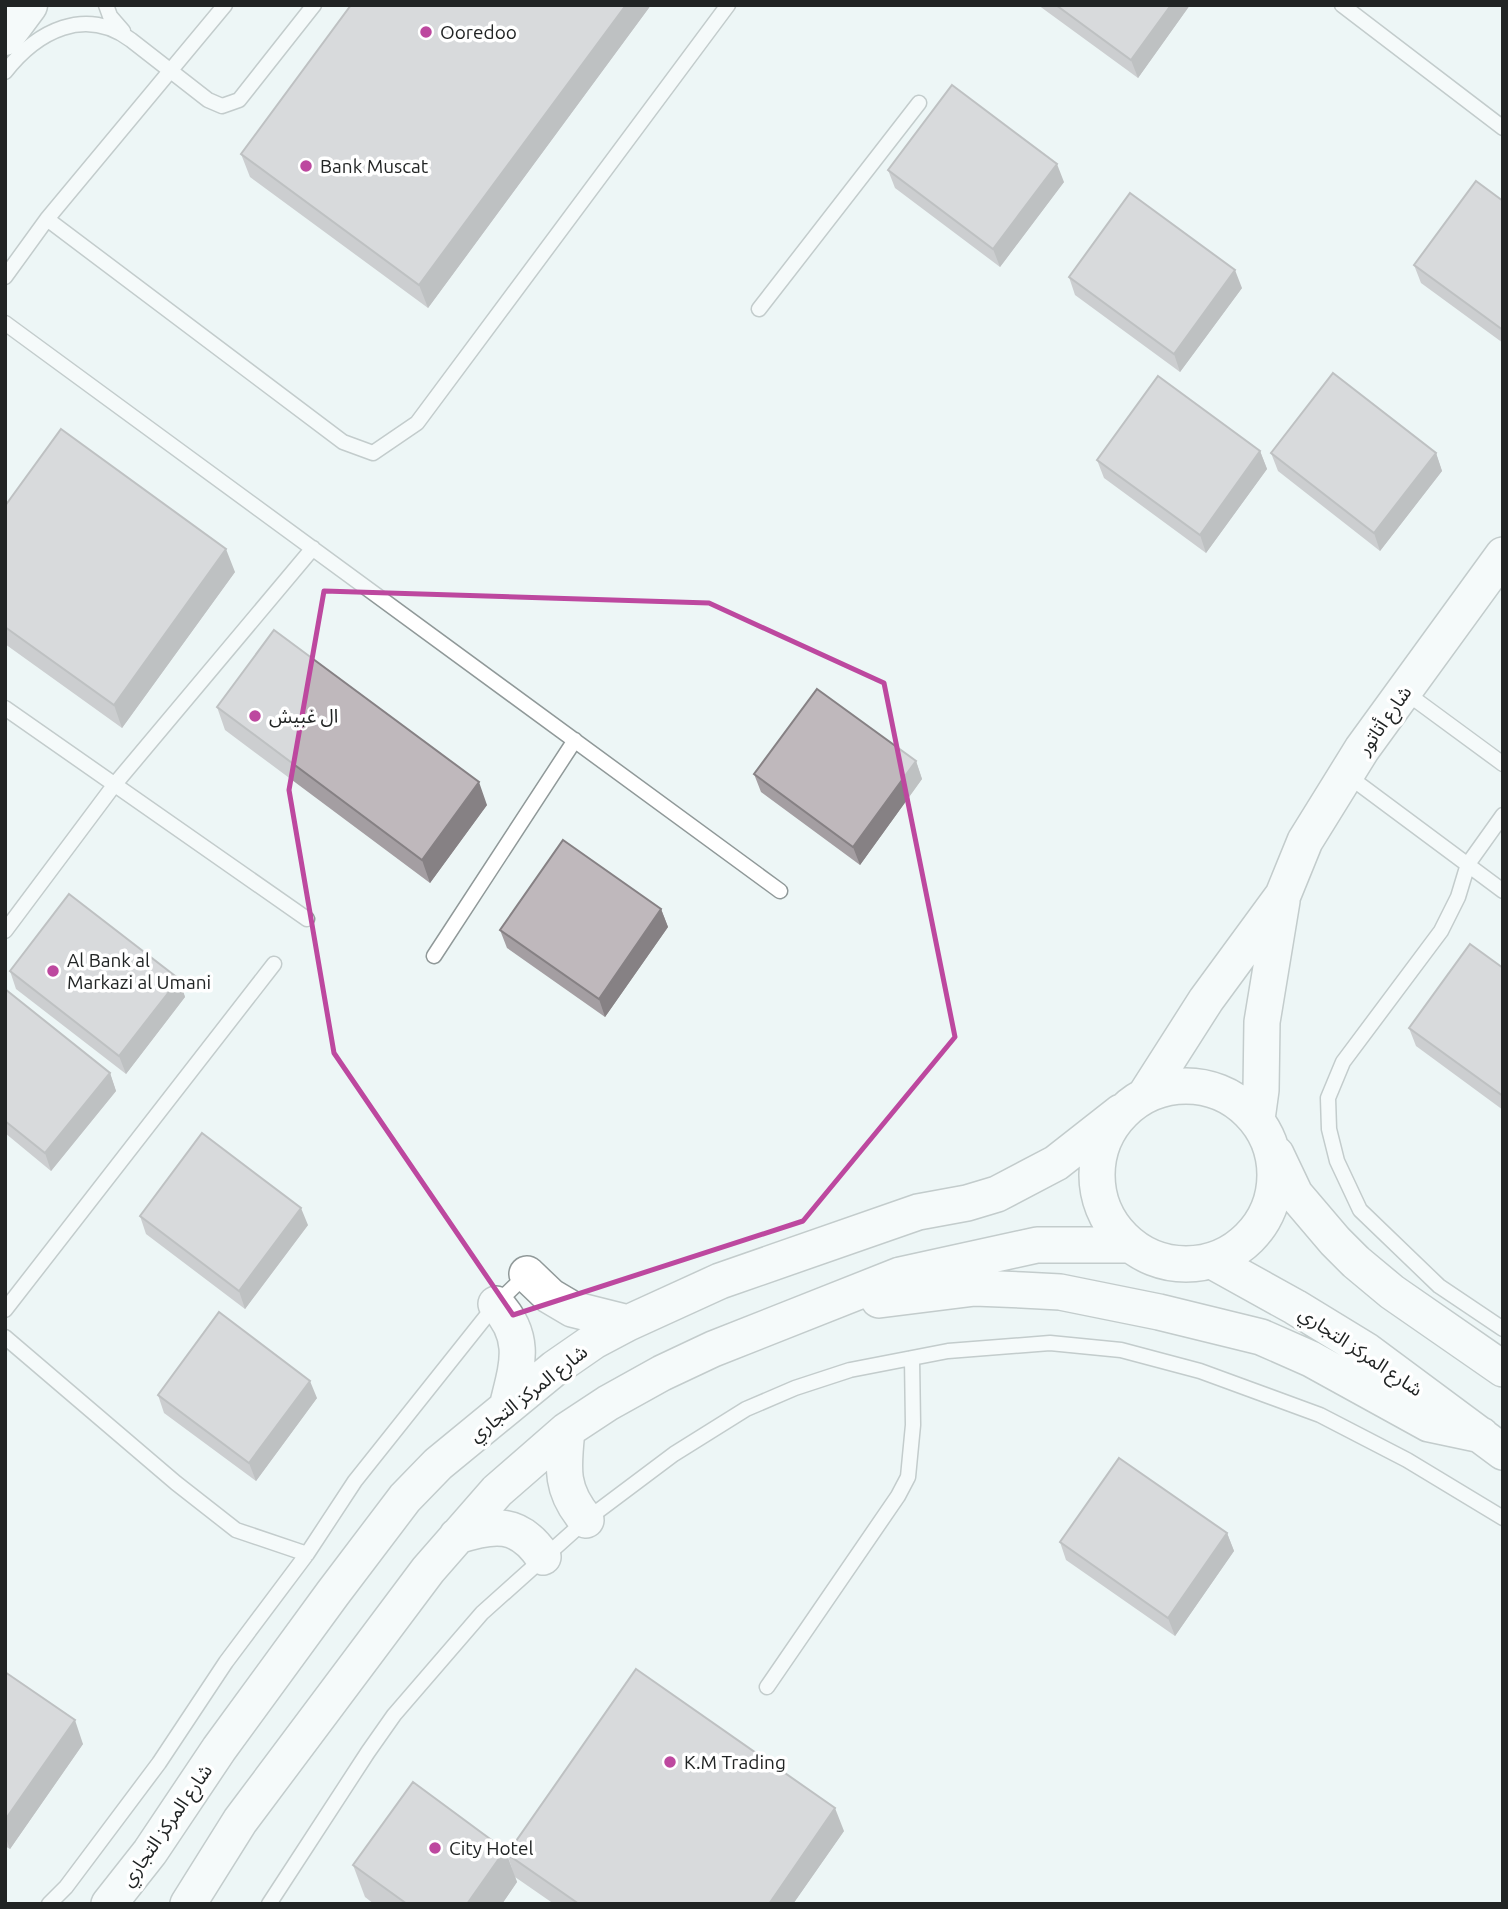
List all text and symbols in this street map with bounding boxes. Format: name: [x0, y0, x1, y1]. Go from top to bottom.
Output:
place label: Ooredoo: [440, 21, 517, 43]
marker: Ooredoo: [418, 24, 434, 40]
place label: Bank Muscat: [320, 155, 429, 177]
marker: Bank Muscat: [298, 158, 314, 174]
street label: شارع أتاتور: [1352, 681, 1418, 761]
place label: ال غبيش: [269, 705, 338, 728]
marker: ال غبيش: [247, 708, 263, 724]
place label: Al Bank al Markazi al Umani: [67, 949, 211, 993]
marker: Al Bank al Markazi al Umani: [45, 963, 61, 979]
street label: شارع المركز التجاري: [1293, 1302, 1427, 1404]
street label: شارع المركز التجاري: [465, 1340, 594, 1449]
place label: K.M Trading: [684, 1751, 786, 1773]
marker: K.M Trading: [662, 1754, 678, 1770]
street label: شارع المركز التجاري: [116, 1760, 220, 1893]
place label: City Hotel: [449, 1837, 534, 1859]
marker: City Hotel: [427, 1840, 443, 1856]

